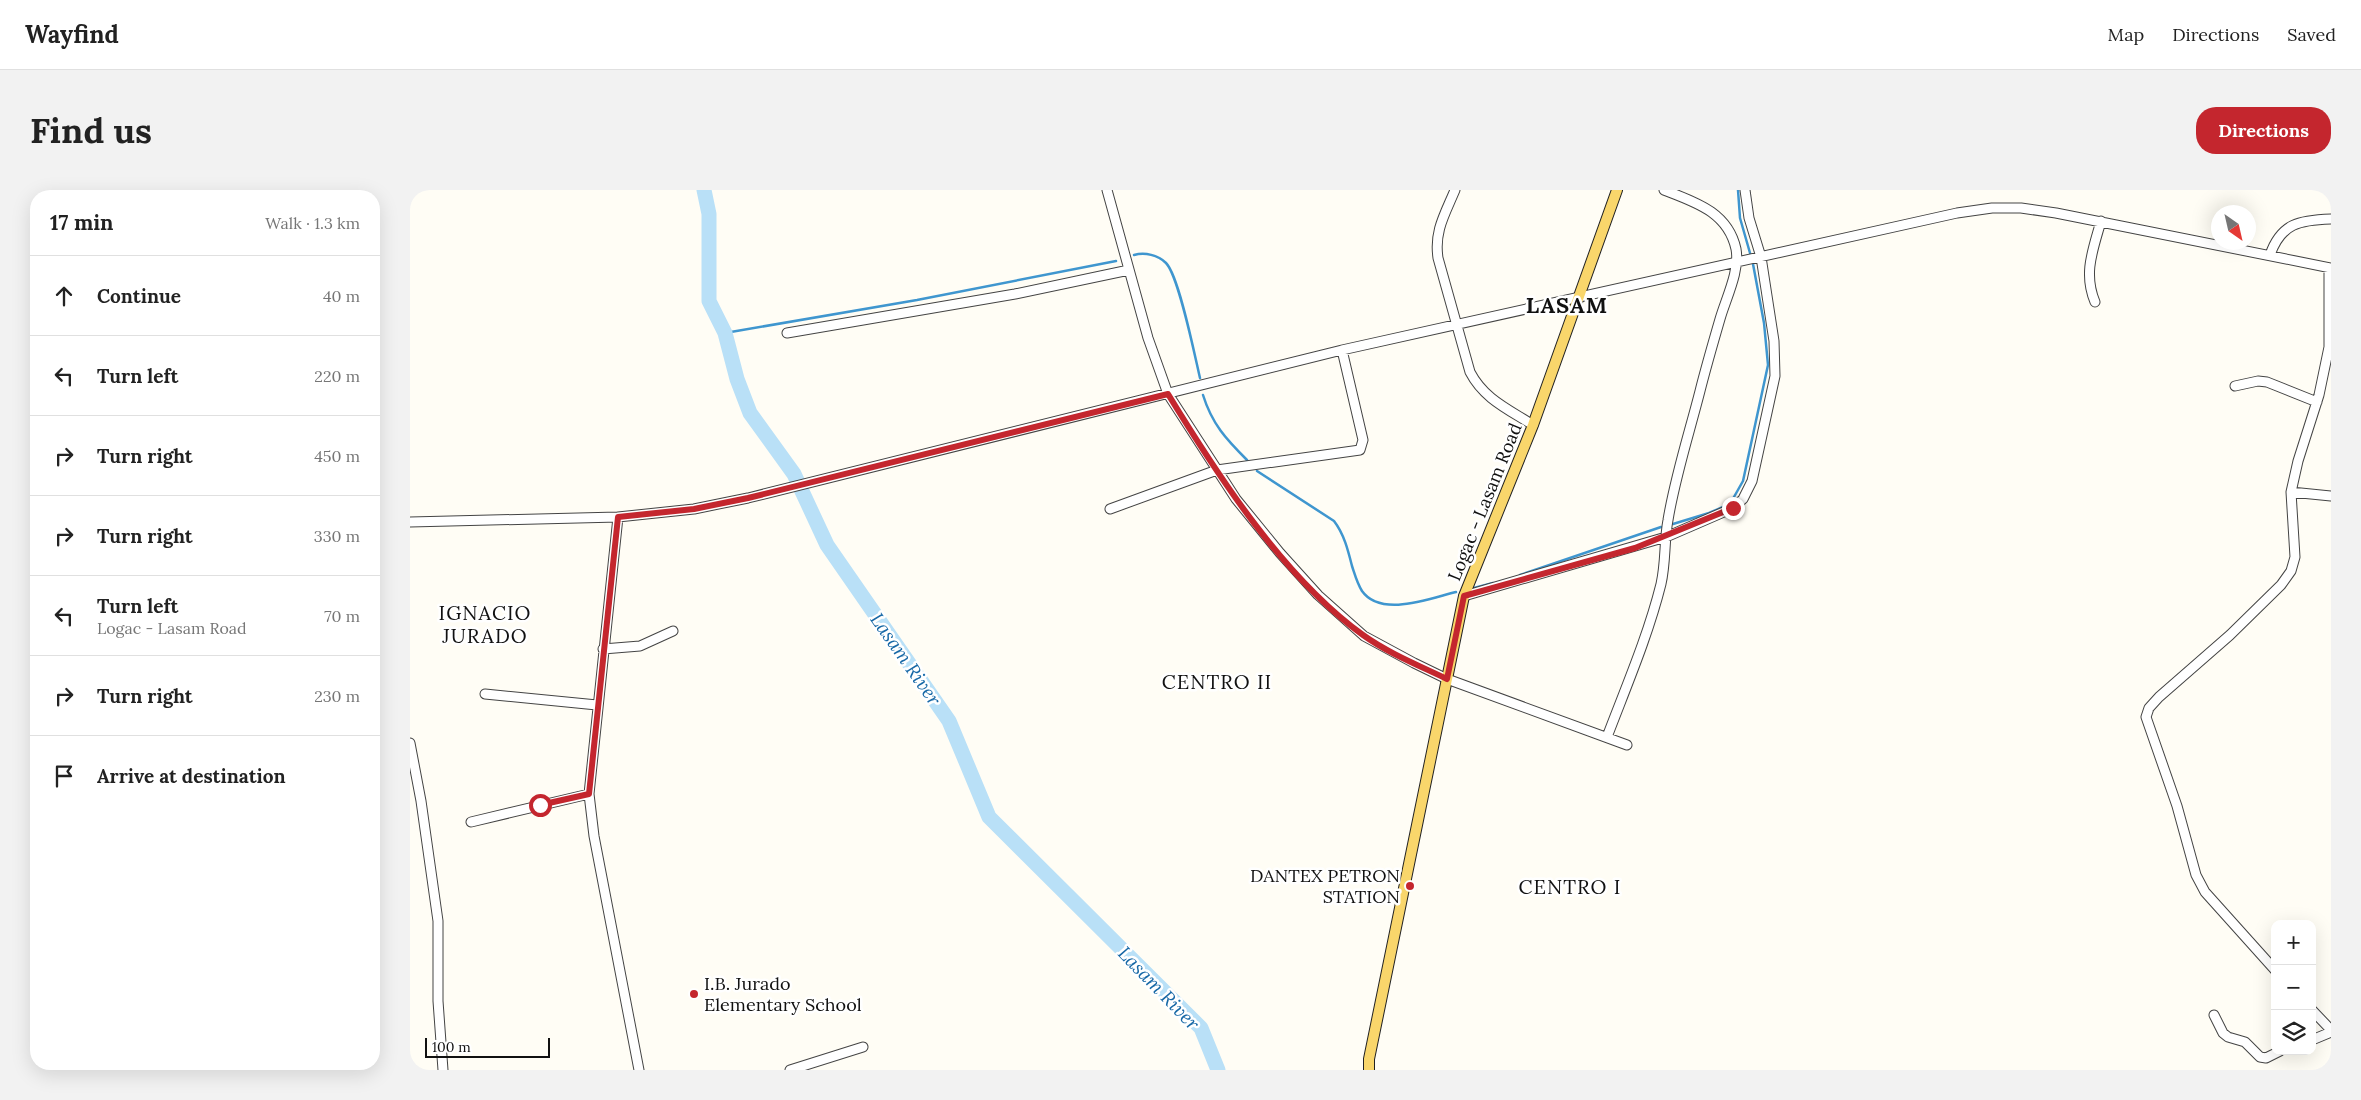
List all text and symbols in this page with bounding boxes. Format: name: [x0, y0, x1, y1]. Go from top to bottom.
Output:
text: Wayfind: [25, 19, 119, 50]
text: Map: [2108, 23, 2144, 46]
text: Directions: [2172, 23, 2259, 46]
text: Saved: [2287, 23, 2336, 46]
button: Directions: [2196, 107, 2331, 154]
text: Find us: [30, 108, 152, 153]
north arrow: [2211, 205, 2256, 250]
text: 17 min: [50, 209, 113, 236]
text: Walk · 1.3 km: [265, 213, 360, 233]
icon: ahead: [50, 282, 78, 310]
text: Continue: [97, 284, 181, 308]
text: 40 m: [323, 286, 360, 306]
district label: LASAM: [1526, 291, 1608, 319]
icon: left: [50, 362, 78, 390]
text: Turn left: [97, 364, 178, 388]
text: 220 m: [314, 366, 360, 386]
street label: Logac - Lasam Road: [1442, 419, 1527, 584]
icon: right: [50, 442, 78, 470]
text: Turn right: [97, 444, 193, 468]
text: 450 m: [314, 446, 360, 466]
route end: [1722, 497, 1745, 520]
icon: right: [50, 522, 78, 550]
text: Turn right: [97, 524, 193, 548]
text: 330 m: [314, 526, 360, 546]
text: Turn left: [97, 594, 178, 618]
district label: IGNACIO JURADO: [439, 600, 531, 648]
icon: left: [50, 602, 78, 630]
text: 70 m: [324, 606, 360, 626]
water label: Lasam River: [865, 608, 947, 710]
text: Logac - Lasam Road: [97, 618, 247, 638]
district label: CENTRO II: [1162, 669, 1272, 694]
icon: right: [50, 682, 78, 710]
text: Turn right: [97, 684, 193, 708]
text: 230 m: [314, 686, 360, 706]
icon: arrive: [50, 762, 78, 790]
text: Arrive at destination: [97, 764, 286, 788]
route start: [529, 794, 552, 817]
place label: DANTEX PETRON STATION: [1250, 864, 1400, 908]
district label: CENTRO I: [1519, 874, 1621, 899]
marker: DANTEX PETRON STATION: [1404, 880, 1416, 892]
map controls: [2271, 920, 2316, 1055]
button: +: [2271, 920, 2316, 965]
water label: Lasam River: [1113, 941, 1205, 1035]
button: −: [2271, 965, 2316, 1010]
place label: I.B. Jurado Elementary School: [704, 972, 862, 1016]
marker: I.B. Jurado Elementary School: [688, 988, 700, 1000]
button: layers: [2271, 1010, 2316, 1055]
scale bar: [425, 1035, 550, 1058]
text: 100 m: [432, 1038, 471, 1056]

